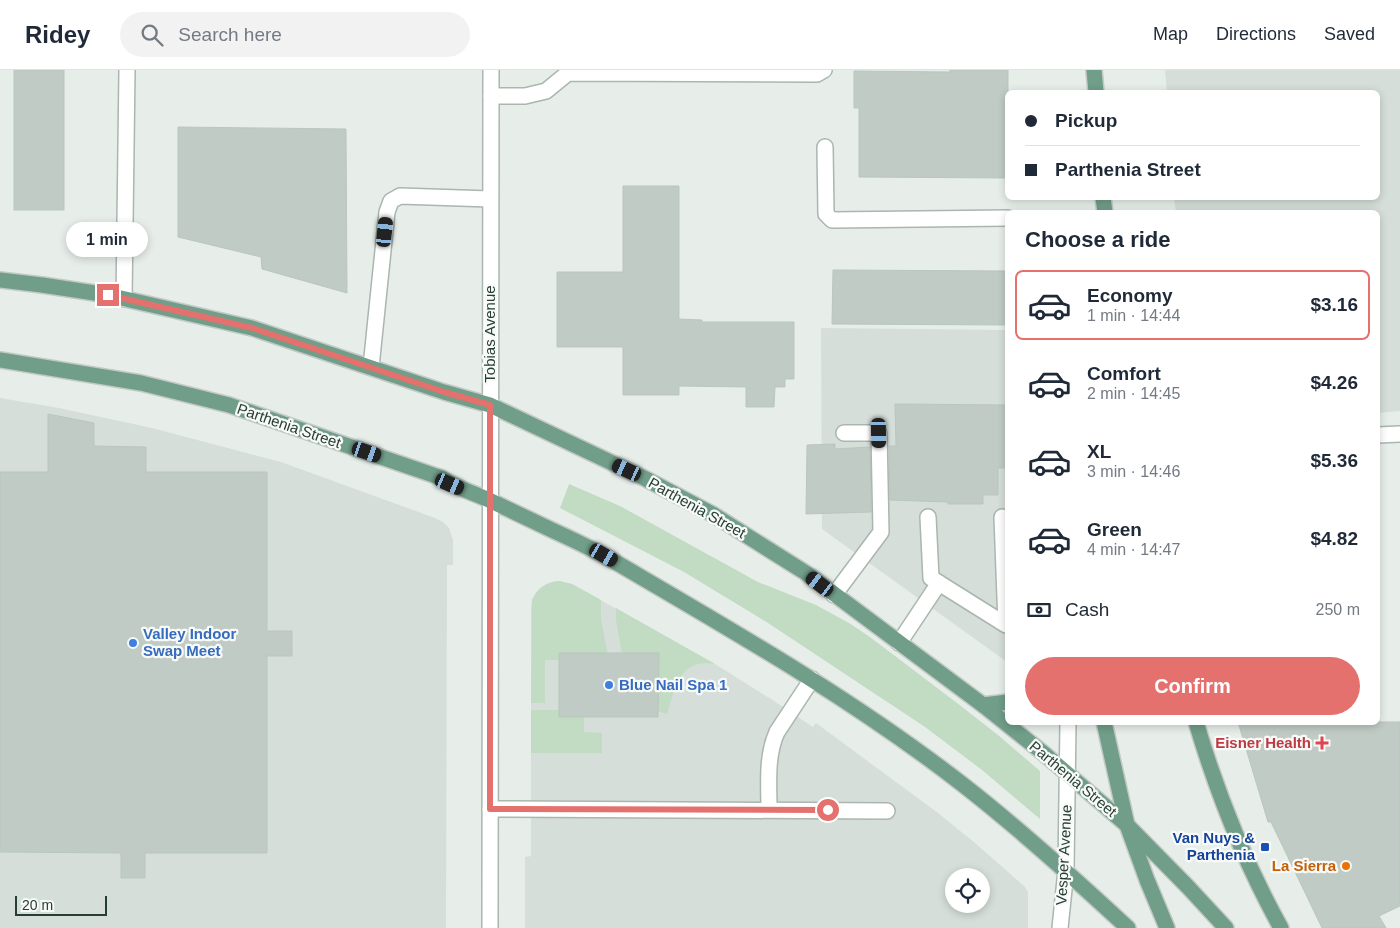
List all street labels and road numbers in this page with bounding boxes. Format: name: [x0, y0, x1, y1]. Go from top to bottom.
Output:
street label: Tobias Avenue: [481, 285, 498, 383]
street label: Parthenia Street: [235, 400, 344, 451]
street label: Parthenia Street: [646, 474, 749, 542]
street label: Parthenia Street: [1026, 737, 1121, 820]
street label: Vesper Avenue: [1052, 804, 1075, 906]

